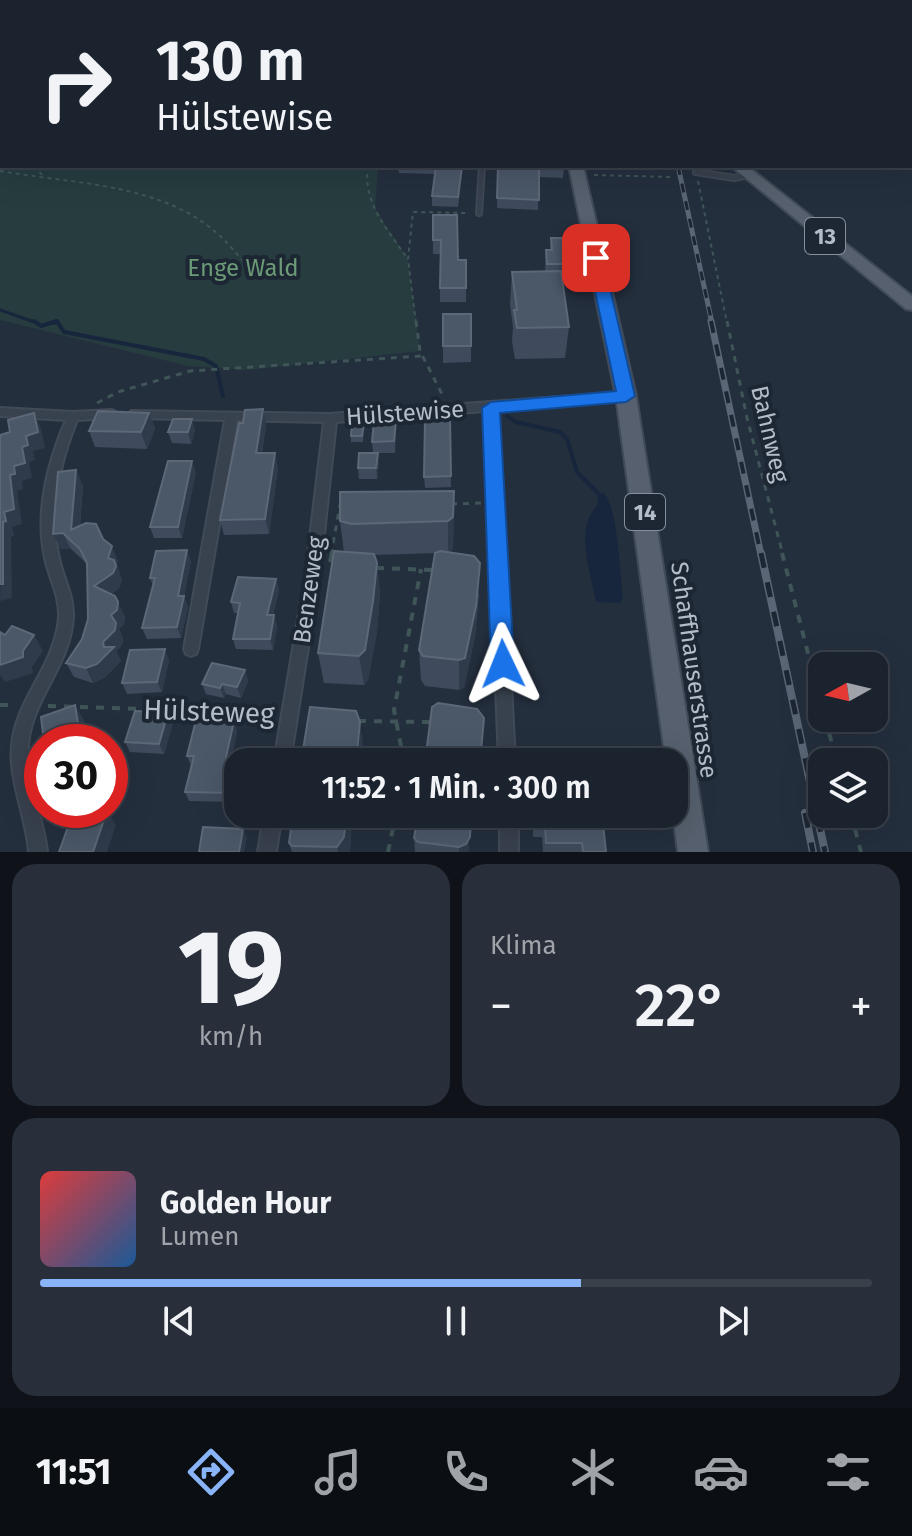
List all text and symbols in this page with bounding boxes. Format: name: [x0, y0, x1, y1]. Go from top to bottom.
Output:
text: 130 m: [156, 28, 304, 95]
icon: right: [24, 32, 128, 136]
text: Hülstewise: [156, 96, 333, 140]
road number: 13: [805, 218, 845, 254]
pin: [562, 224, 630, 292]
icon: arrive: [574, 236, 618, 280]
park label: Enge Wald: [187, 254, 299, 282]
street label: Bahnweg: [745, 383, 795, 486]
street label: Hülstewise: [345, 395, 465, 431]
road number: 14: [625, 494, 665, 530]
street label: Benzeweg: [288, 534, 330, 645]
street label: Schaffhauserstrasse: [665, 560, 723, 780]
position arrow: [461, 622, 545, 706]
north arrow: [808, 652, 888, 732]
map controls: [808, 652, 888, 828]
street label: Hülsteweg: [143, 693, 276, 730]
speed limit sign: 30: [24, 724, 128, 828]
button: layers: [808, 748, 888, 828]
text: 11:52 · 1 Min. · 300 m: [321, 770, 591, 806]
text: 19: [178, 906, 284, 1031]
text: Klima: [490, 930, 557, 961]
text: 22°: [635, 970, 727, 1042]
text: −: [490, 980, 512, 1033]
text: +: [850, 980, 872, 1033]
text: km/h: [199, 1021, 263, 1052]
text: Golden Hour: [160, 1185, 331, 1221]
text: Lumen: [160, 1221, 239, 1252]
icon: previous: [157, 1299, 201, 1343]
icon: pause: [434, 1299, 478, 1343]
icon: next: [711, 1299, 755, 1343]
icon: directions: [183, 1444, 239, 1500]
icon: music: [310, 1444, 366, 1500]
icon: phone: [438, 1444, 494, 1500]
icon: climate: [565, 1444, 621, 1500]
icon: car: [693, 1444, 749, 1500]
icon: filters: [820, 1444, 876, 1500]
text: 11:51: [36, 1450, 111, 1494]

